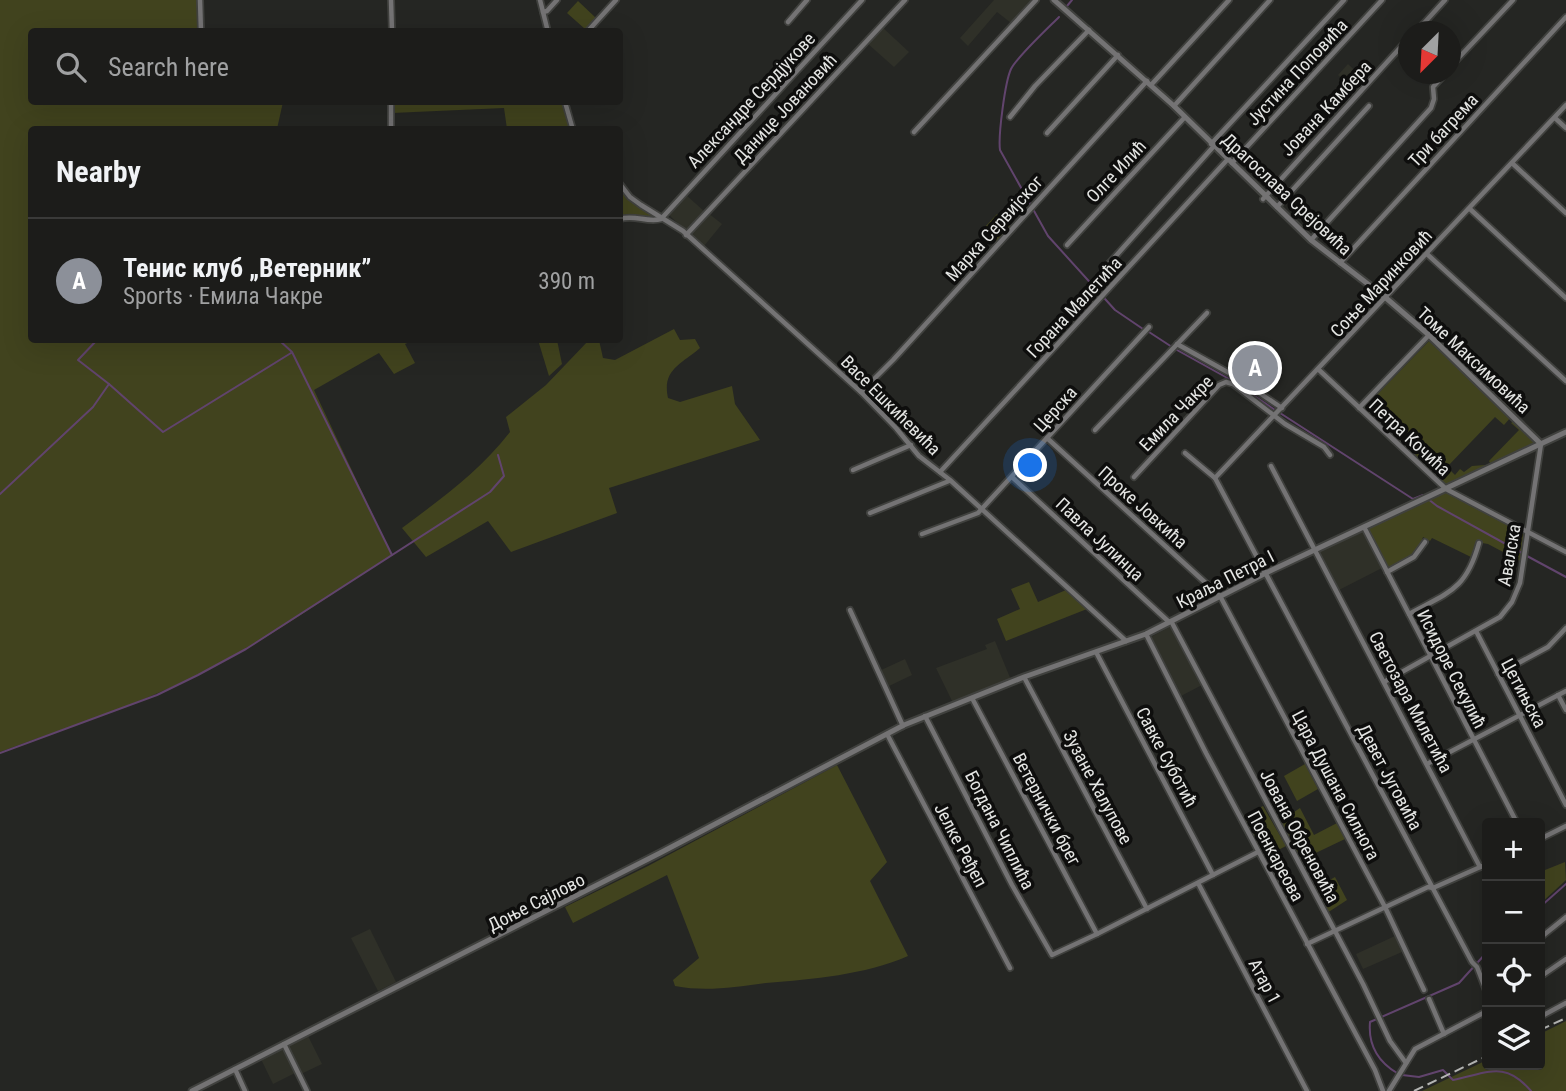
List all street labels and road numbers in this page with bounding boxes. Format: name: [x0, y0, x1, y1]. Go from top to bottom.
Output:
street label: Јустина Поповића: [1242, 15, 1352, 129]
street label: Александре Сердјукове: [683, 28, 819, 172]
street label: Данице Јовановић: [729, 49, 841, 167]
street label: Јована Камбера: [1277, 56, 1375, 160]
street label: Три багрема: [1404, 89, 1482, 171]
street label: Драгослава Срејовића: [1218, 129, 1356, 259]
street label: Олге Илић: [1082, 135, 1150, 207]
street label: Марка Сервијског: [941, 171, 1047, 285]
street label: Соње Маринковић: [1326, 225, 1436, 341]
street label: Горана Малетића: [1022, 252, 1126, 362]
street label: Томе Максимовића: [1413, 302, 1535, 418]
street label: Васе Ешкићевића: [837, 351, 945, 459]
street label: Емила Чакре: [1135, 371, 1217, 455]
street label: Церска: [1029, 382, 1081, 436]
street label: Петра Кочића: [1365, 394, 1455, 480]
street label: Проке Јовкића: [1094, 462, 1192, 552]
street label: Павла Јулинца: [1052, 493, 1148, 585]
street label: Авалска: [1493, 522, 1525, 588]
street label: Краља Петра I: [1173, 545, 1277, 613]
street label: Исидоре Секулић: [1413, 606, 1491, 732]
street label: Светозара Милетића: [1365, 628, 1457, 776]
street label: Цетињска: [1497, 655, 1551, 731]
street label: Савке Суботић: [1132, 703, 1202, 811]
street label: Цара Душана Силнога: [1288, 707, 1384, 863]
street label: Девет Југовића: [1353, 720, 1427, 834]
street label: Зузане Халупове: [1059, 726, 1137, 848]
street label: Ветернички брег: [1009, 749, 1086, 869]
street label: Јована Обреновића: [1256, 766, 1344, 906]
street label: Богдана Чиплића: [961, 767, 1039, 893]
street label: Јелке Ређеп: [930, 799, 992, 891]
street label: Поенкареова: [1243, 807, 1309, 905]
street label: Доње Сајлово: [484, 869, 588, 935]
street label: Атар 1: [1244, 955, 1286, 1007]

